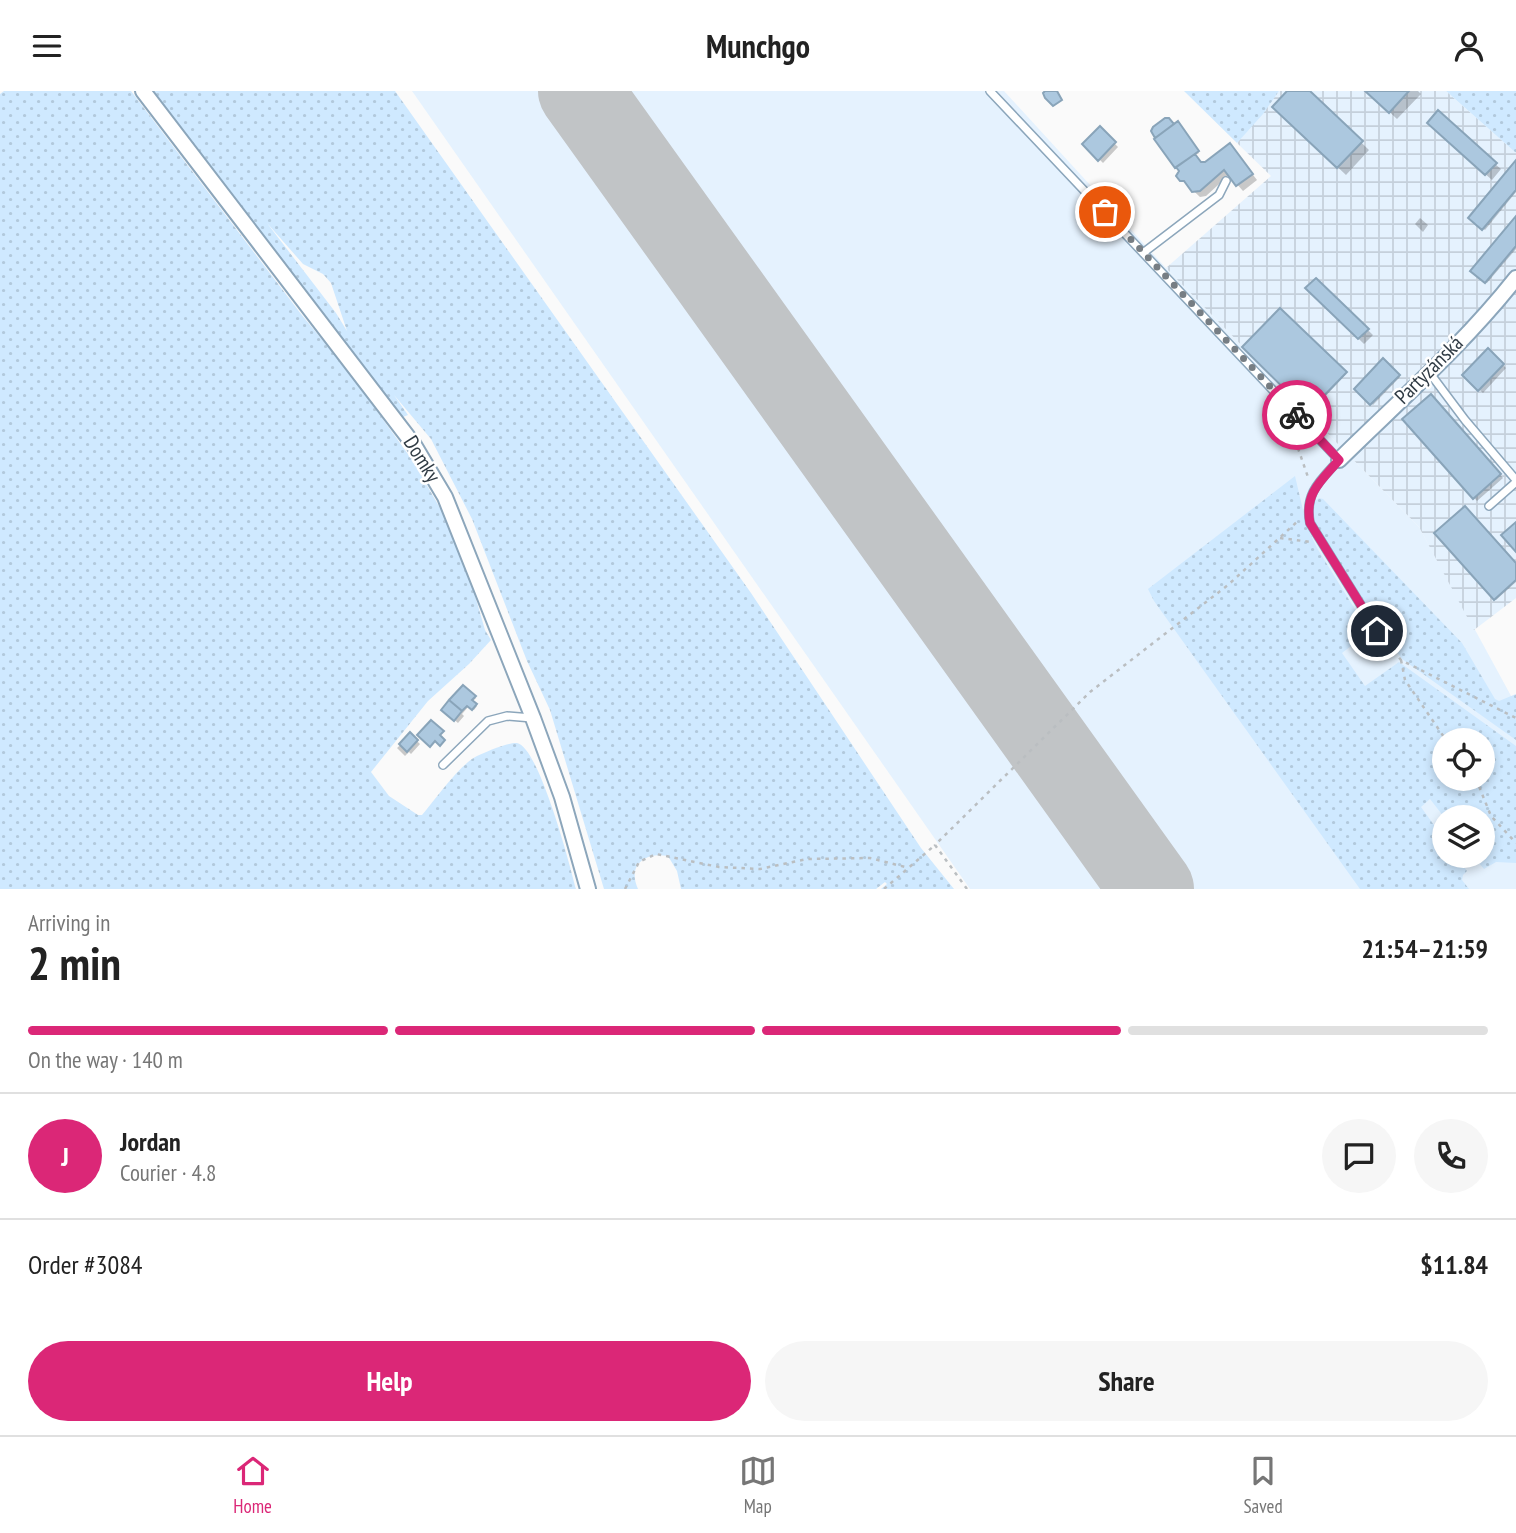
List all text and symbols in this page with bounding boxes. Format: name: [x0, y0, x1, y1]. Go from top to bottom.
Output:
text: Munchgo: [706, 25, 810, 67]
icon: menu: [28, 27, 66, 65]
icon: person: [1450, 27, 1488, 65]
pin: [1075, 182, 1135, 242]
icon: bag: [1086, 193, 1124, 231]
street label: Partyzánská: [1389, 330, 1469, 410]
courier: [1262, 380, 1332, 450]
icon: bike: [1278, 396, 1316, 434]
street label: Domky: [398, 430, 447, 487]
pin: [1347, 601, 1407, 661]
icon: home: [1358, 612, 1396, 650]
map controls: [1432, 728, 1495, 868]
button: locate: [1432, 728, 1495, 791]
button: layers: [1432, 805, 1495, 868]
text: Arriving in: [28, 908, 110, 937]
text: 21:54–21:59: [1361, 932, 1488, 965]
text: 2 min: [28, 933, 121, 993]
text: On the way · 140 m: [28, 1045, 183, 1074]
button: chat: [1322, 1119, 1396, 1193]
button: phone: [1414, 1119, 1488, 1193]
text: Jordan: [120, 1125, 181, 1158]
text: J: [61, 1140, 69, 1173]
text: Courier · 4.8: [120, 1158, 216, 1187]
text: Order #3084: [28, 1248, 143, 1281]
text: $11.84: [1420, 1248, 1488, 1281]
button: Help: [28, 1341, 751, 1421]
button: Share: [765, 1341, 1488, 1421]
tab: Home: [233, 1452, 272, 1518]
tab: Map: [739, 1452, 777, 1518]
tab: Saved: [1243, 1452, 1283, 1518]

